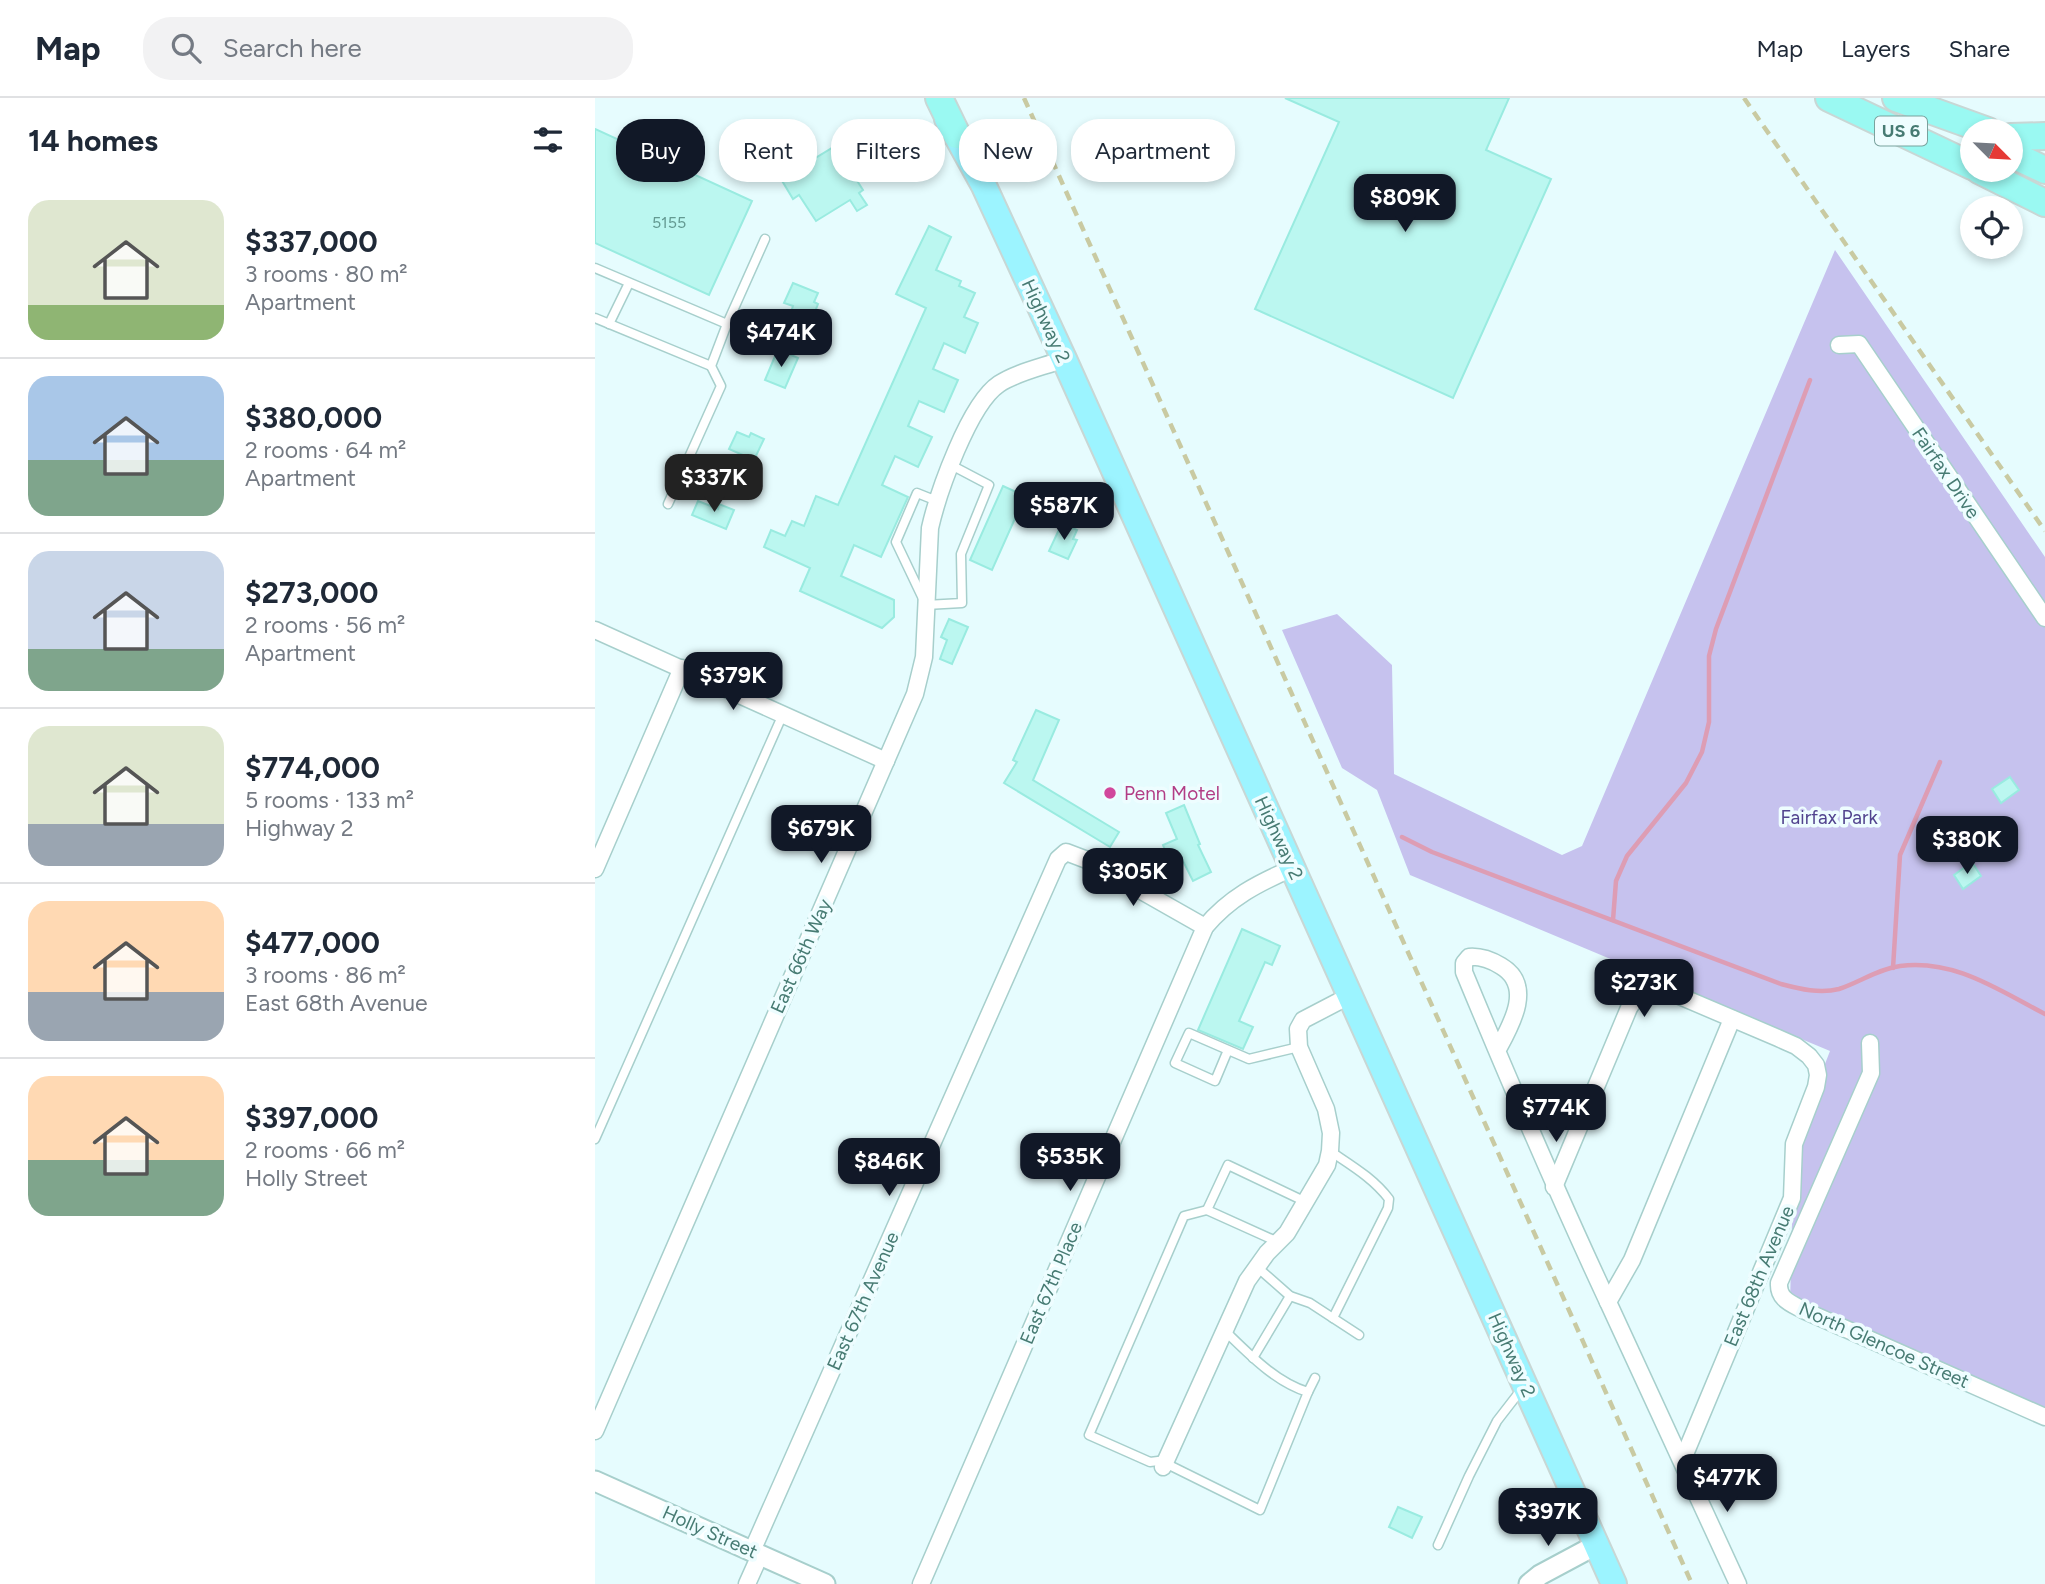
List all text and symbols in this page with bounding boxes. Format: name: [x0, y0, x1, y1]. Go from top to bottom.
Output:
search box: [143, 17, 633, 80]
text: Map: [35, 29, 101, 68]
icon: search: [167, 29, 205, 67]
text: Search here: [223, 32, 362, 64]
text: Map: [1756, 34, 1803, 63]
text: Layers: [1841, 34, 1910, 63]
text: Share: [1948, 34, 2010, 63]
road number: US 6: [1875, 116, 1927, 146]
chip: Buy: [616, 119, 705, 182]
chip: Rent: [719, 119, 817, 182]
chip: Filters: [831, 119, 945, 182]
chip: New: [959, 119, 1057, 182]
chip: Apartment: [1071, 119, 1235, 182]
north arrow: [1960, 119, 2023, 182]
map controls: [1960, 119, 2023, 259]
icon: filters: [529, 121, 567, 159]
text: 14 homes: [28, 122, 158, 159]
pin: $809K: [1356, 174, 1454, 234]
text: $809K: [1370, 183, 1440, 211]
button: locate: [1960, 196, 2023, 259]
house number: 5155: [652, 213, 686, 232]
text: $337,000: [245, 223, 378, 260]
icon: home: [84, 228, 168, 312]
text: 3 rooms · 80 m²: [245, 260, 408, 288]
street label: Highway 2: [1017, 275, 1075, 367]
text: Apartment: [245, 288, 356, 316]
pin: $474K: [732, 310, 830, 369]
text: $474K: [746, 318, 816, 346]
text: $380,000: [245, 399, 382, 436]
icon: home: [84, 404, 168, 488]
street label: Fairfax Drive: [1907, 423, 1985, 523]
text: 2 rooms · 64 m²: [245, 436, 406, 464]
pin: $337K: [665, 454, 763, 514]
text: $337K: [681, 463, 747, 491]
text: Apartment: [245, 464, 356, 492]
pin: $587K: [1015, 482, 1113, 542]
text: $587K: [1030, 491, 1098, 519]
text: $273,000: [245, 574, 378, 611]
icon: home: [84, 579, 168, 663]
text: 2 rooms · 56 m²: [245, 611, 405, 639]
text: Apartment: [245, 639, 356, 667]
pin: $379K: [684, 652, 782, 712]
text: $379K: [700, 661, 766, 689]
text: $774,000: [245, 749, 380, 786]
icon: home: [84, 754, 168, 838]
place label: Penn Motel: [1124, 782, 1220, 805]
marker: Penn Motel: [1102, 785, 1118, 801]
text: 5 rooms · 133 m²: [245, 786, 414, 814]
street label: Highway 2: [1250, 792, 1308, 884]
pin: $679K: [772, 806, 870, 865]
park label: Fairfax Park: [1780, 806, 1878, 829]
text: Highway 2: [245, 814, 354, 842]
text: $679K: [787, 814, 855, 842]
pin: $380K: [1918, 816, 2016, 876]
text: $380K: [1932, 825, 2002, 853]
pin: $305K: [1084, 848, 1182, 908]
text: $305K: [1098, 857, 1168, 885]
street label: East 66th Way: [766, 895, 836, 1017]
text: $477,000: [245, 924, 380, 961]
icon: home: [84, 929, 168, 1013]
pin: $273K: [1595, 960, 1693, 1019]
text: 3 rooms · 86 m²: [245, 961, 406, 989]
text: $273K: [1611, 968, 1677, 996]
text: East 68th Avenue: [245, 989, 428, 1017]
pin: $774K: [1507, 1084, 1605, 1144]
text: $774K: [1522, 1093, 1590, 1121]
text: $397,000: [245, 1099, 378, 1136]
icon: home: [84, 1104, 168, 1188]
pin: $535K: [1021, 1134, 1119, 1193]
text: 2 rooms · 66 m²: [245, 1136, 405, 1164]
pin: $846K: [840, 1138, 938, 1198]
text: $535K: [1036, 1142, 1104, 1170]
text: $846K: [854, 1147, 924, 1175]
text: Holly Street: [245, 1164, 368, 1192]
street label: East 68th Avenue: [1719, 1202, 1799, 1350]
street label: East 67th Place: [1015, 1218, 1087, 1348]
street label: East 67th Avenue: [822, 1228, 904, 1374]
street label: North Glencoe Street: [1795, 1297, 1973, 1393]
street label: Highway 2: [1483, 1309, 1541, 1401]
pin: $477K: [1678, 1454, 1776, 1514]
text: $477K: [1693, 1463, 1761, 1491]
pin: $397K: [1499, 1488, 1597, 1548]
text: $397K: [1515, 1497, 1581, 1525]
street label: Holly Street: [659, 1501, 761, 1563]

